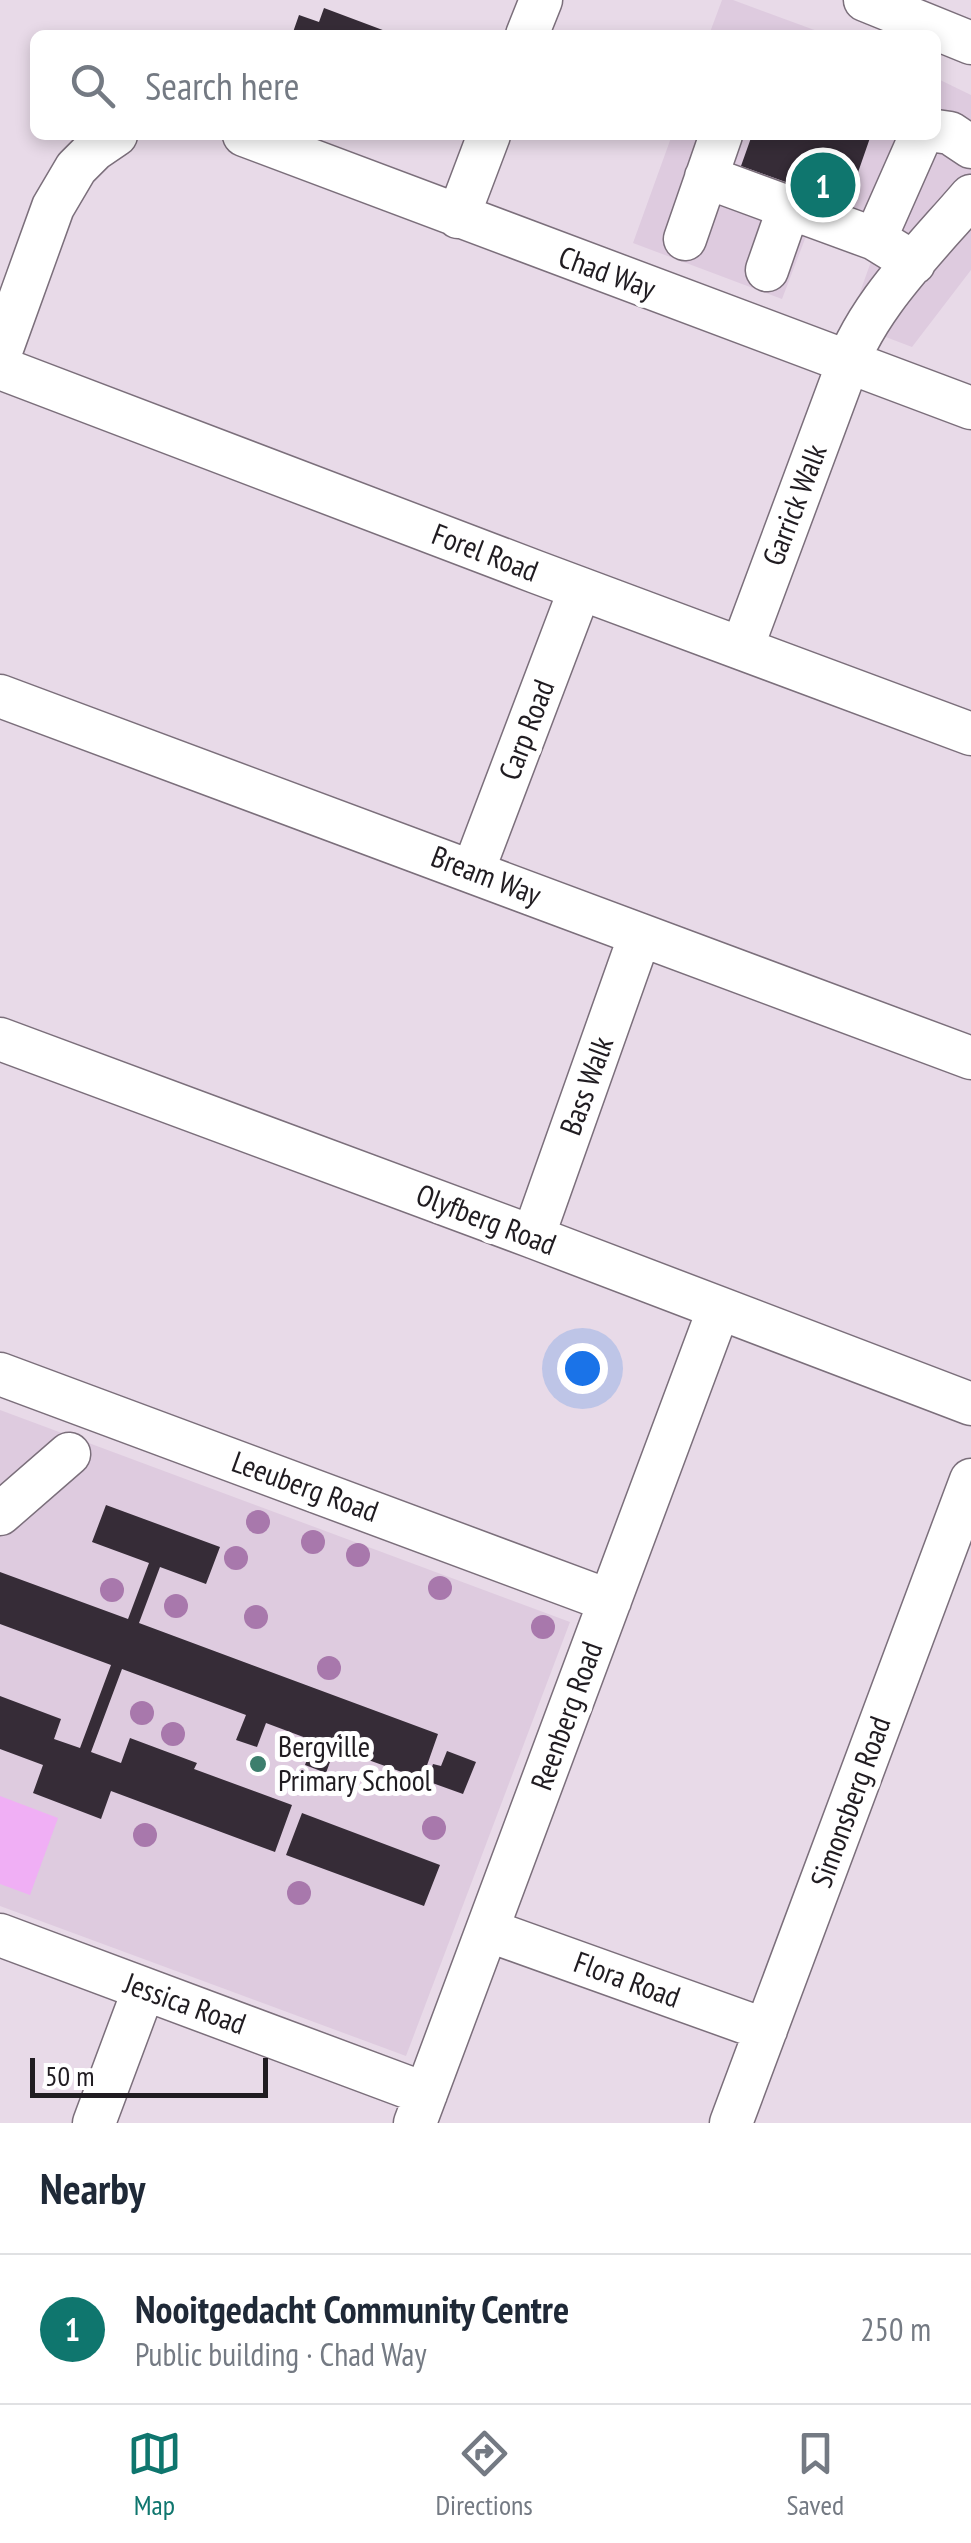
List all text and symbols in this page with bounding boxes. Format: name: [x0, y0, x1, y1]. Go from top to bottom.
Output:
search box: [30, 30, 941, 140]
icon: search: [65, 58, 120, 113]
text: Search here: [145, 61, 299, 110]
pin: 1: [790, 148, 856, 222]
street label: Chad Way: [554, 236, 662, 307]
street label: Garrick Walk: [753, 438, 835, 571]
street label: Forel Road: [427, 514, 544, 590]
street label: Carp Road: [489, 674, 562, 785]
street label: Bream Way: [426, 836, 548, 914]
street label: Bass Walk: [550, 1031, 621, 1140]
street label: Olyfberg Road: [411, 1174, 562, 1263]
your location: [557, 1343, 608, 1394]
street label: Leeuberg Road: [227, 1441, 384, 1530]
street label: Reenberg Road: [521, 1636, 610, 1795]
street label: Simonsberg Road: [801, 1711, 899, 1892]
place label: Bergville Primary School: [278, 1726, 432, 1799]
marker: Bergville Primary School: [247, 1753, 269, 1775]
street label: Flora Road: [569, 1941, 686, 2016]
street label: Jessica Road: [118, 1962, 252, 2043]
scale bar: [30, 2053, 268, 2098]
text: 50 m: [45, 2057, 94, 2094]
text: Nearby: [40, 2161, 145, 2216]
text: Nooitgedacht Community Centre: [135, 2284, 569, 2333]
text: 1: [65, 2308, 80, 2350]
text: 250 m: [860, 2308, 931, 2350]
text: Public building · Chad Way: [135, 2333, 426, 2375]
tab: Map: [127, 2426, 182, 2523]
tab: Directions: [435, 2426, 533, 2523]
tab: Saved: [786, 2426, 844, 2523]

